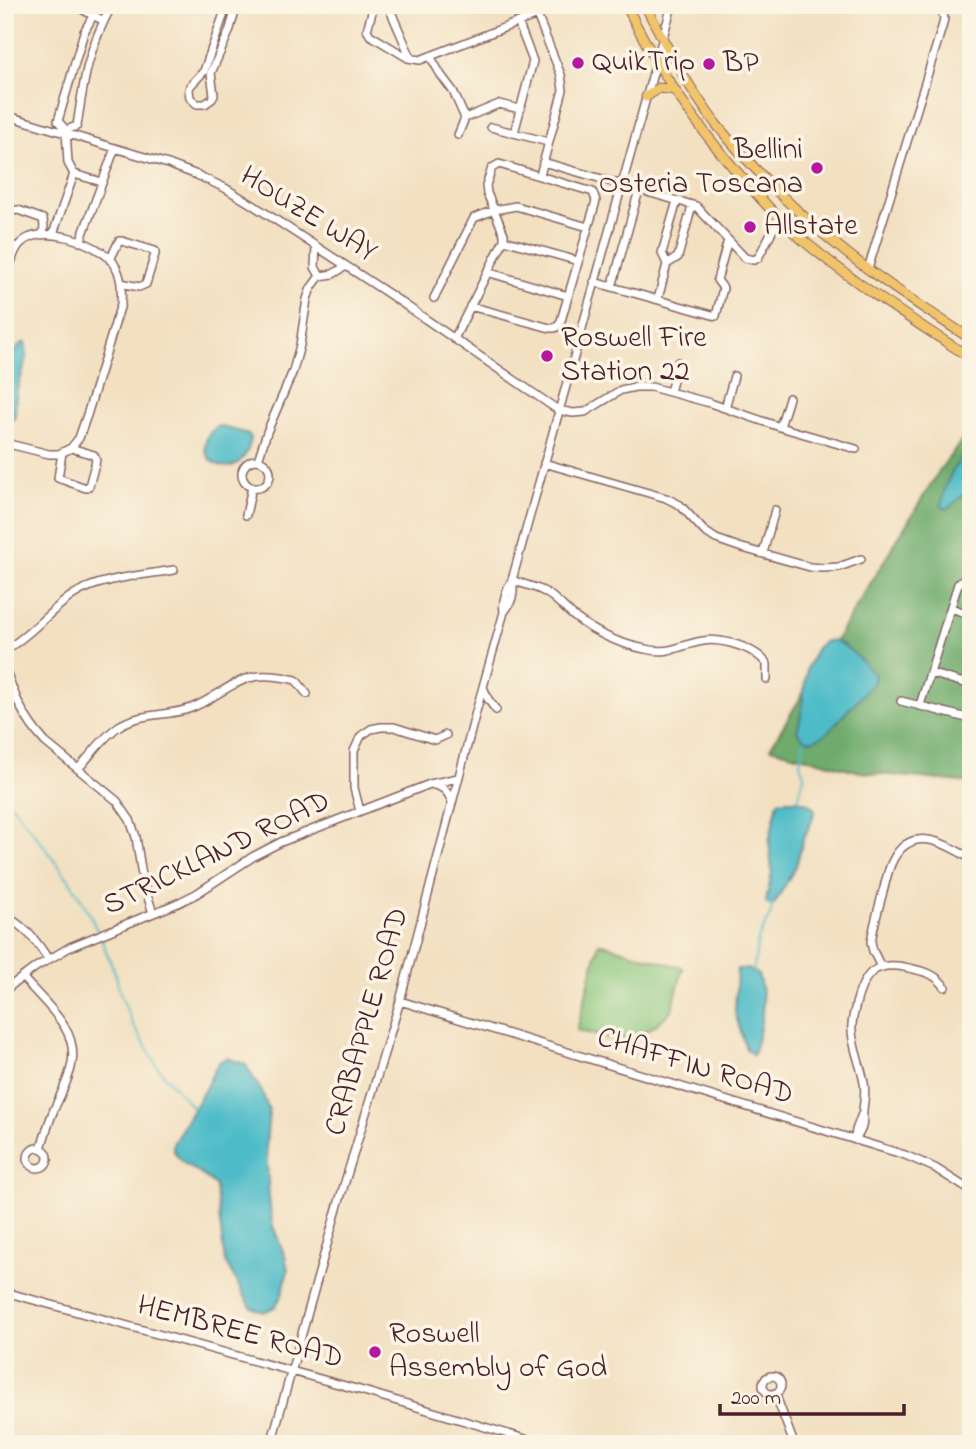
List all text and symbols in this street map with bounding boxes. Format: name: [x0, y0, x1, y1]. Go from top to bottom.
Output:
place label: QuikTrip: [592, 41, 695, 85]
place label: BP: [722, 42, 759, 86]
marker: QuikTrip: [570, 55, 586, 71]
marker: BP: [701, 56, 717, 72]
place label: Bellini Osteria Toscana: [599, 129, 803, 207]
street label: HOUZE WAY: [231, 155, 385, 275]
marker: Bellini Osteria Toscana: [809, 160, 825, 176]
place label: Allstate: [764, 205, 858, 249]
marker: Allstate: [742, 219, 758, 235]
place label: Roswell Fire Station 22: [561, 317, 707, 395]
marker: Roswell Fire Station 22: [539, 348, 555, 364]
street label: STRICKLAND ROAD: [96, 780, 338, 928]
street label: CRABAPPLE ROAD: [314, 903, 422, 1141]
street label: CHAFFIN ROAD: [591, 1016, 799, 1118]
street label: HEMBREE ROAD: [132, 1284, 348, 1382]
place label: Roswell Assembly of God: [389, 1313, 607, 1391]
marker: Roswell Assembly of God: [367, 1344, 383, 1360]
scale bar: [720, 1372, 904, 1416]
text: 200 m: [731, 1384, 781, 1414]

